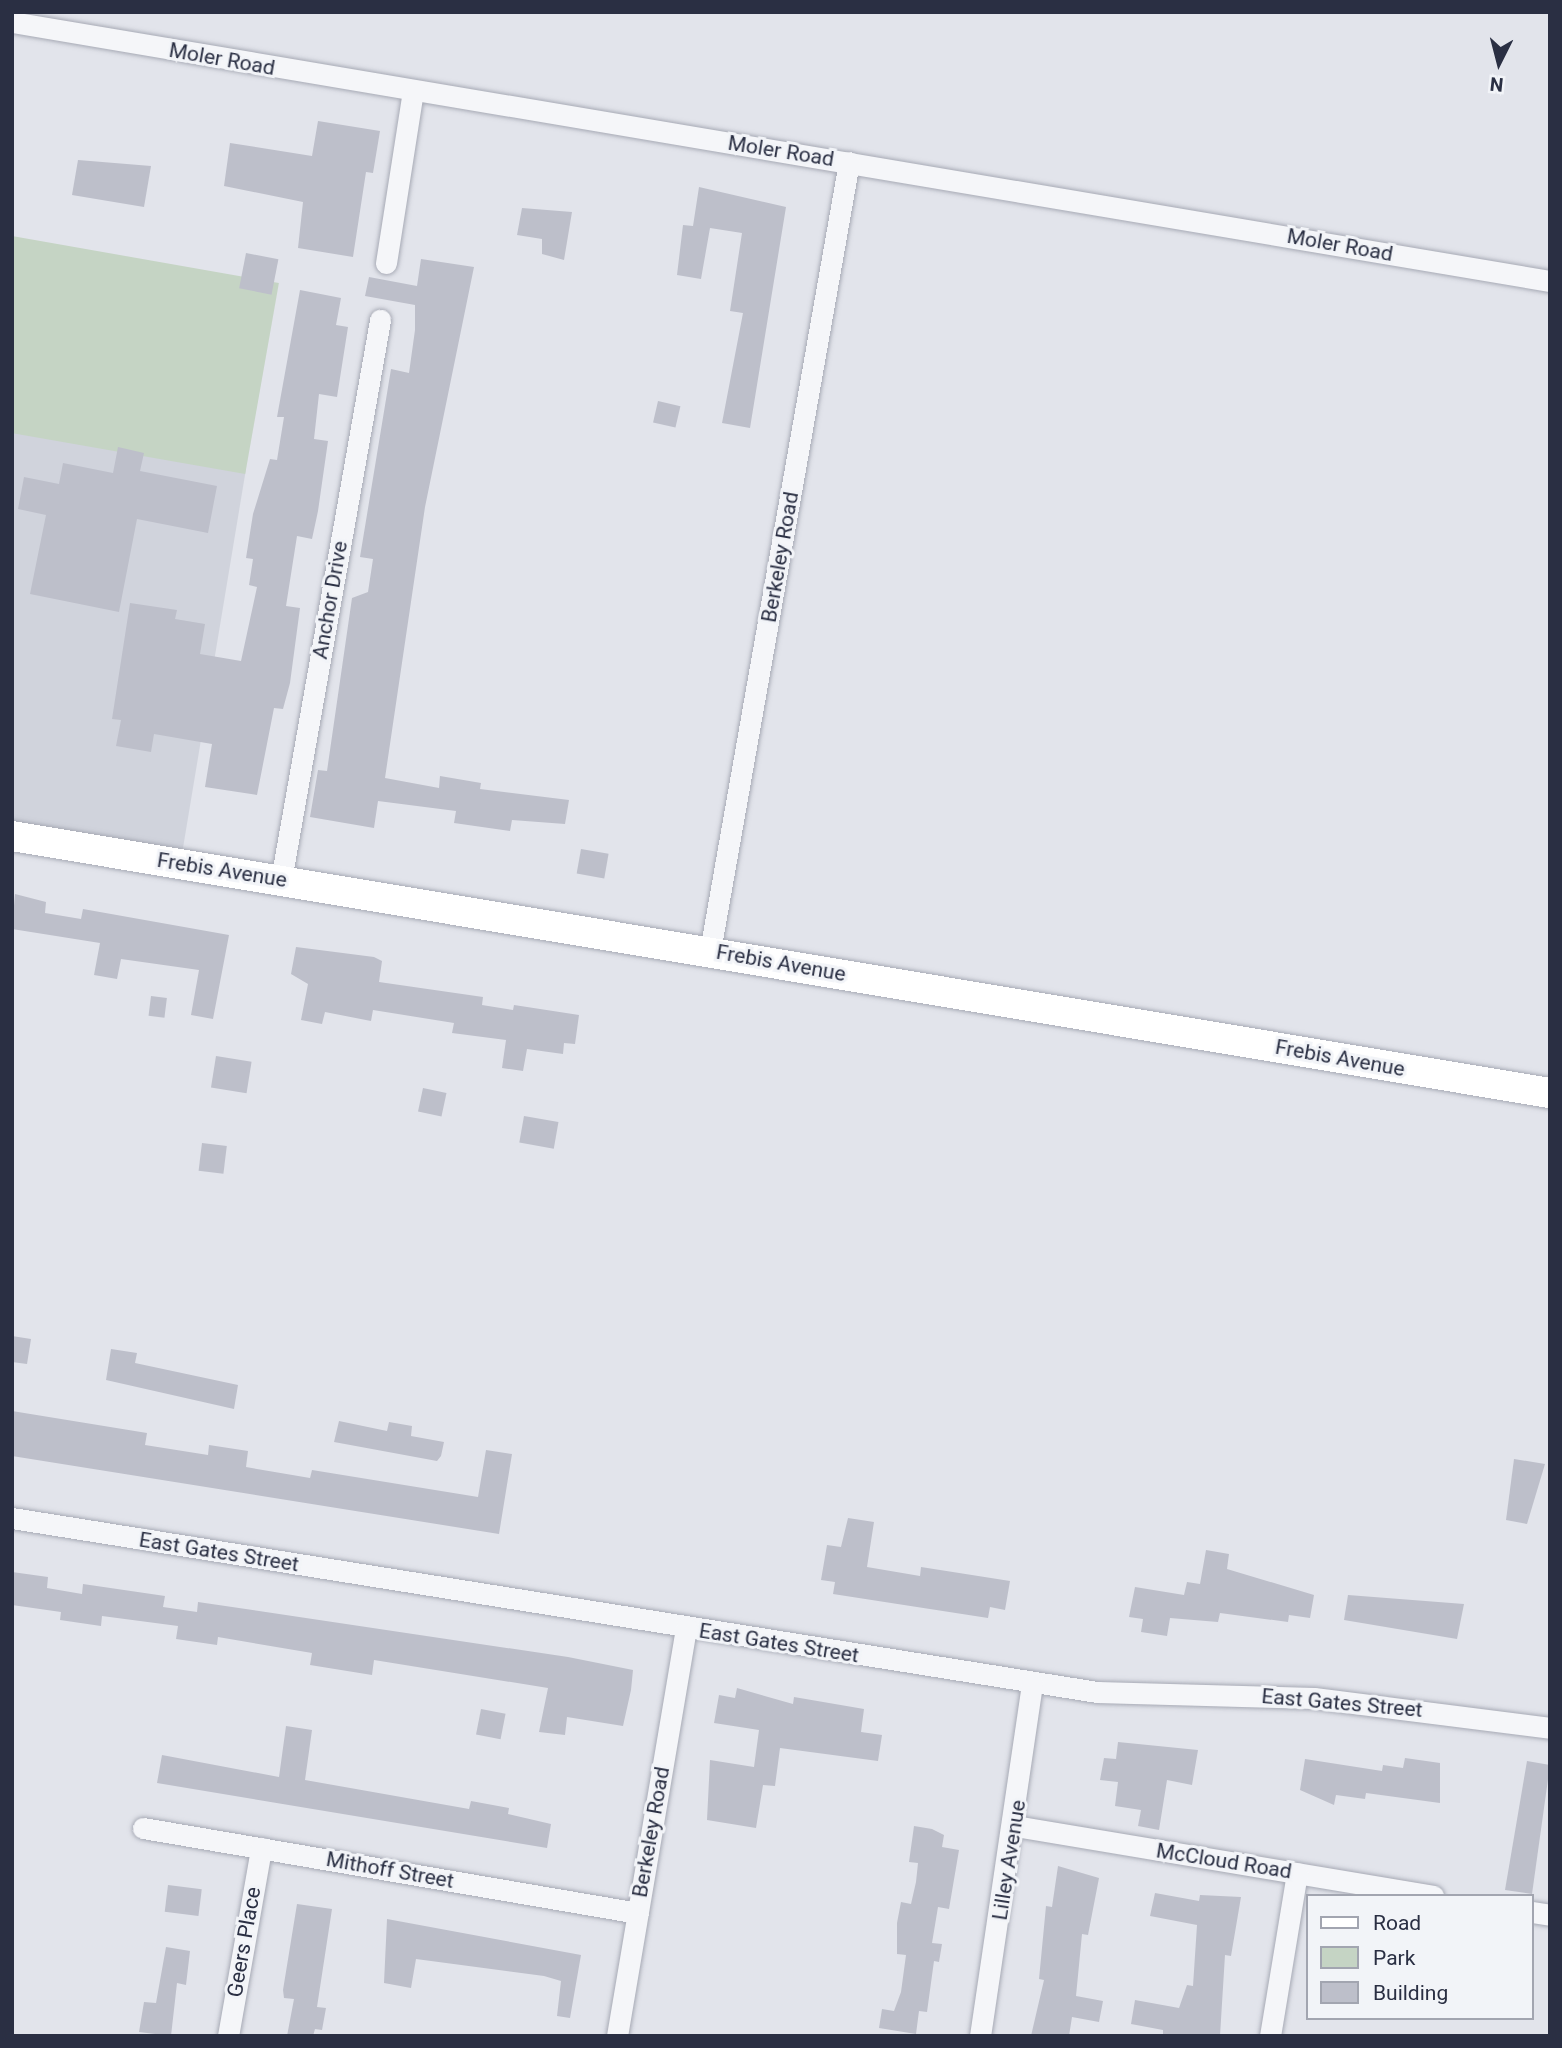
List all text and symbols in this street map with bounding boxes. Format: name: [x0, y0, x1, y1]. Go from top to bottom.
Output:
north arrow: [1464, 28, 1534, 98]
street label: Moler Road: [167, 37, 277, 81]
text: N: [1489, 72, 1505, 97]
street label: Moler Road: [726, 130, 836, 172]
street label: Moler Road: [1285, 223, 1395, 267]
street label: Berkeley Road: [756, 490, 804, 624]
street label: Anchor Drive: [307, 539, 353, 661]
street label: Frebis Avenue: [155, 847, 289, 893]
street label: Frebis Avenue: [714, 939, 848, 987]
street label: Frebis Avenue: [1273, 1034, 1407, 1082]
street label: East Gates Street: [137, 1527, 301, 1577]
street label: East Gates Street: [697, 1618, 861, 1668]
street label: East Gates Street: [1260, 1683, 1424, 1723]
street label: Berkeley Road: [627, 1765, 675, 1899]
street label: Lilley Avenue: [987, 1798, 1031, 1922]
street label: McCloud Road: [1154, 1838, 1294, 1884]
street label: Mithoff Street: [324, 1846, 456, 1894]
street label: Geers Place: [222, 1885, 266, 1999]
legend: [1306, 1894, 1534, 2020]
text: Road: [1373, 1911, 1421, 1935]
text: Park: [1373, 1946, 1415, 1970]
text: Building: [1373, 1981, 1448, 2005]

